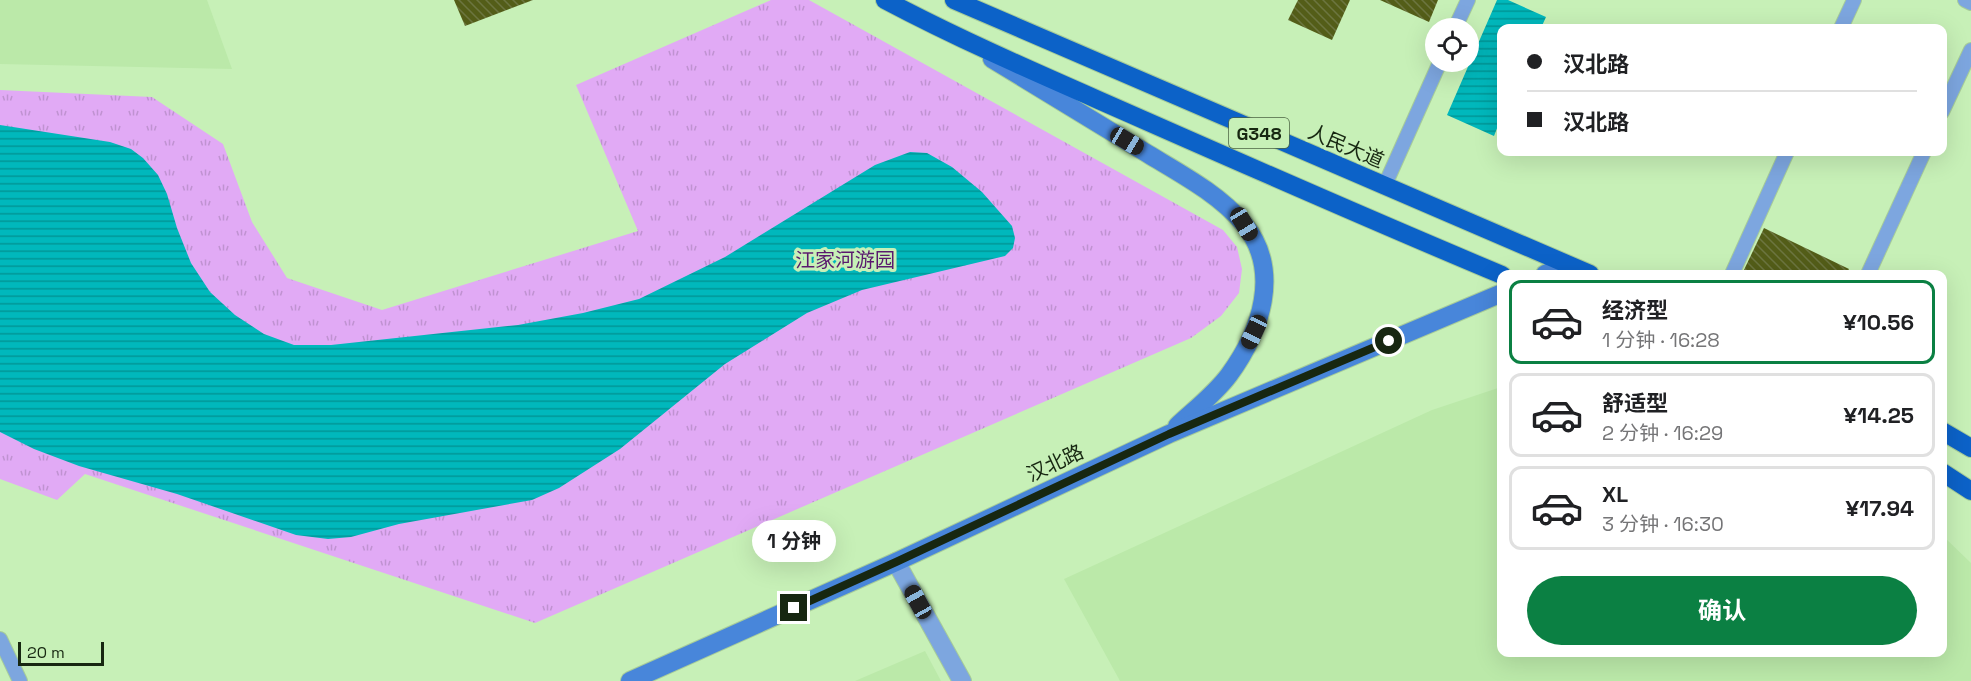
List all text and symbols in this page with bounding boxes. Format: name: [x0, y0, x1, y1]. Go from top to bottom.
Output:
map controls: [1425, 18, 1479, 72]
button: locate: [1425, 18, 1479, 72]
text: 汉北路: [1563, 50, 1629, 78]
text: 汉北路: [1563, 108, 1629, 136]
road number: G348: [1229, 118, 1289, 148]
street label: 人民大道: [1304, 118, 1388, 174]
car: [1107, 124, 1147, 158]
car: [1227, 204, 1261, 244]
park label: 江家河游园: [795, 247, 895, 273]
icon: car: [1530, 295, 1584, 349]
text: 经济型: [1602, 296, 1668, 324]
text: ¥10.56: [1843, 308, 1914, 336]
car: [1238, 312, 1270, 352]
route start: [1375, 327, 1402, 354]
text: 1 分钟 · 16:28: [1602, 327, 1720, 353]
icon: car: [1530, 388, 1584, 442]
text: 舒适型: [1602, 389, 1668, 417]
text: ¥14.25: [1844, 401, 1914, 429]
text: 2 分钟 · 16:29: [1602, 420, 1723, 446]
street label: 汉北路: [1022, 439, 1088, 487]
text: XL: [1602, 480, 1628, 508]
icon: car: [1530, 481, 1584, 535]
text: ¥17.94: [1846, 494, 1914, 522]
text: 3 分钟 · 16:30: [1602, 511, 1724, 537]
callout: 1 分钟: [752, 521, 836, 563]
text: 1 分钟: [767, 528, 821, 554]
button: 确认: [1527, 576, 1917, 645]
car: [901, 582, 935, 622]
route end: [780, 594, 807, 621]
scale bar: [18, 639, 104, 666]
text: 20 m: [27, 642, 65, 663]

